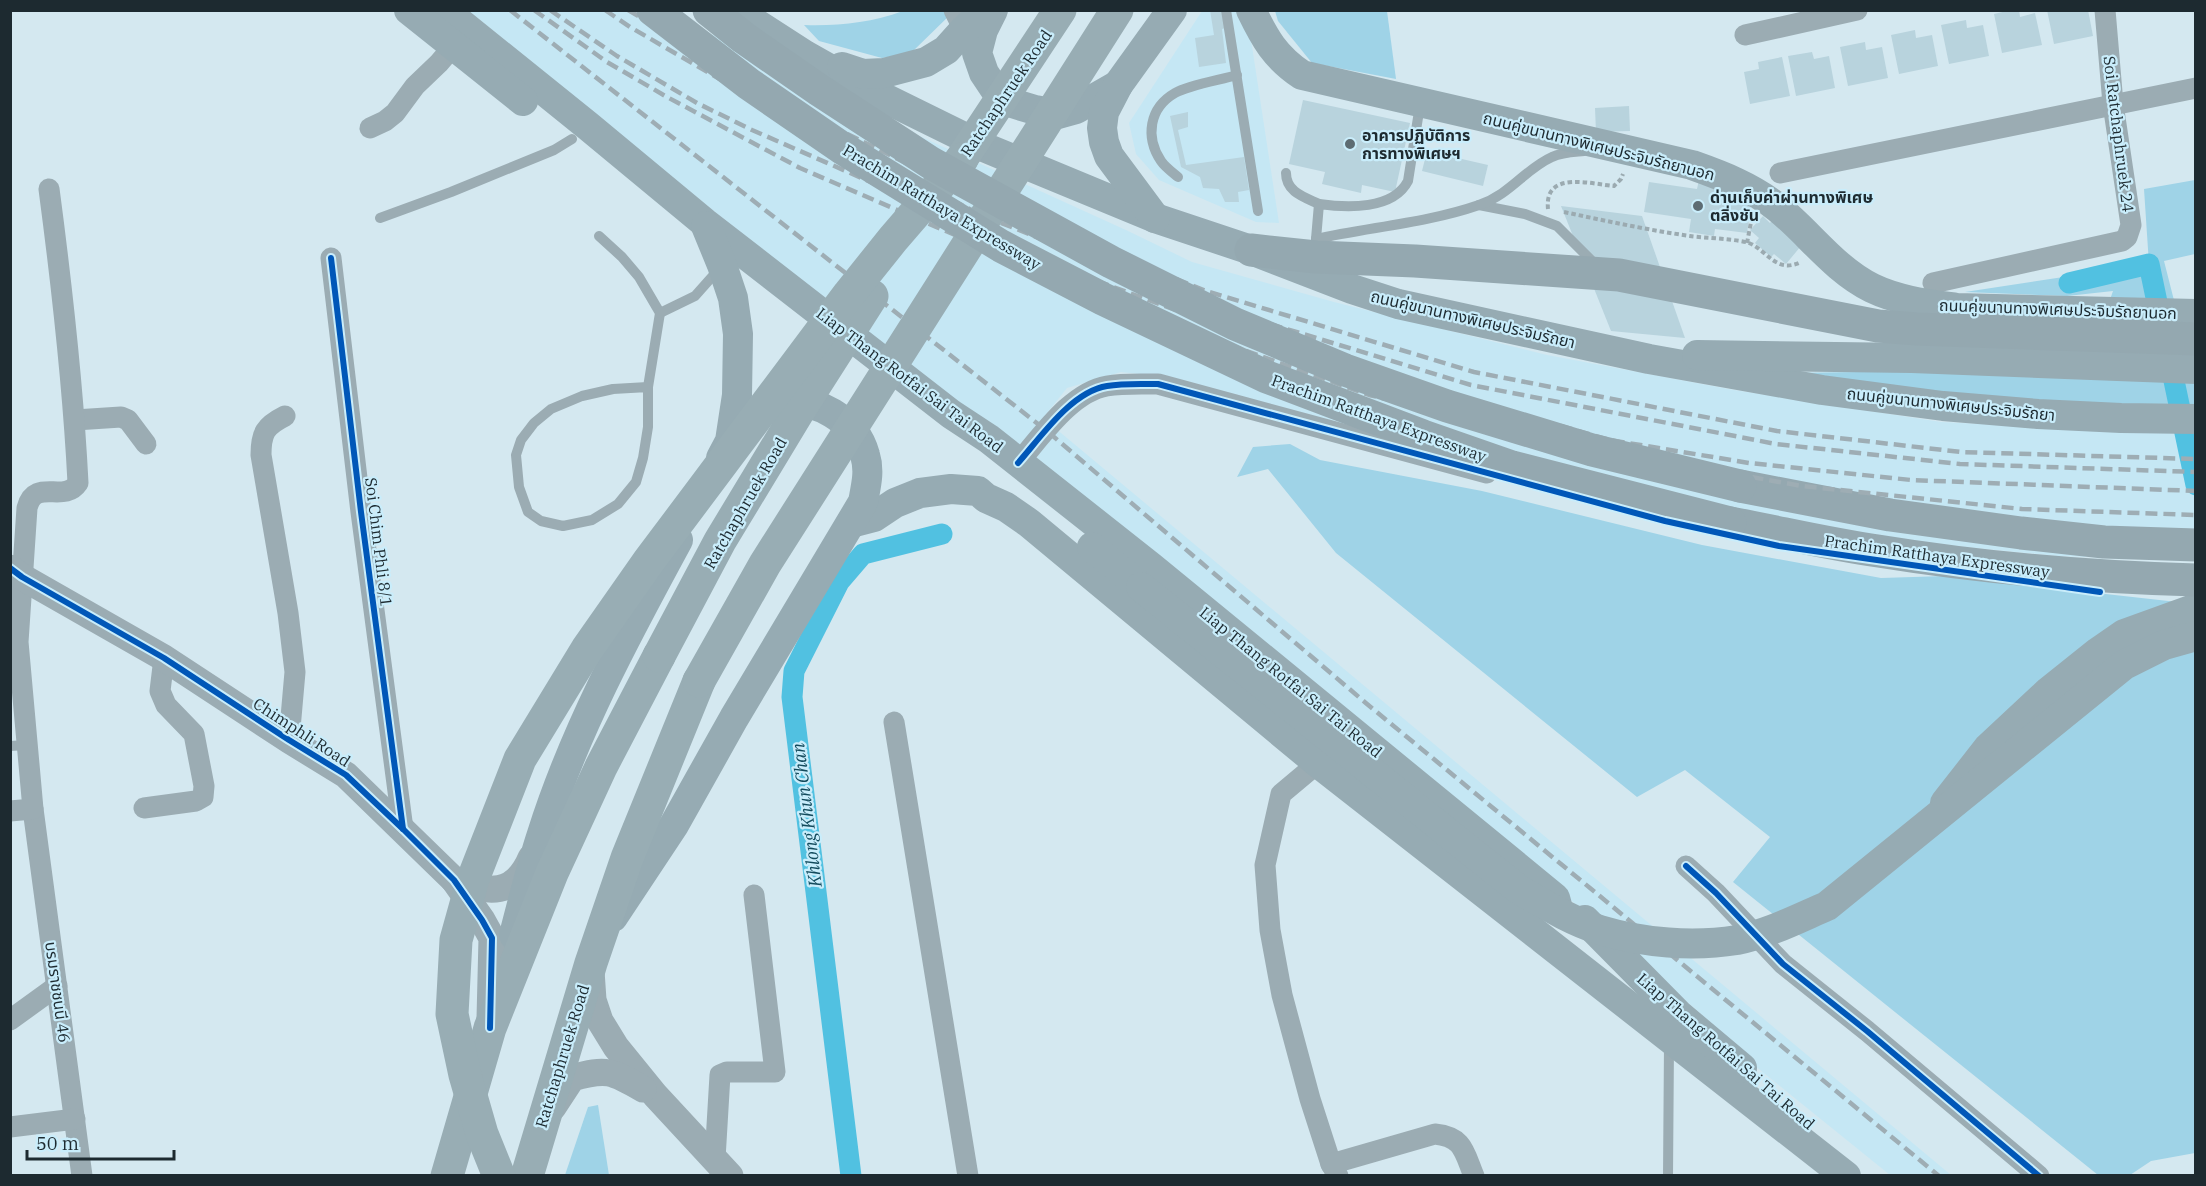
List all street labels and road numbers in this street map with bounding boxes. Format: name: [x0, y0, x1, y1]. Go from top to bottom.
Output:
street label: Ratchaphruek Road: [956, 25, 1056, 160]
street label: Soi Ratchaphruek 24: [2100, 55, 2138, 213]
street label: ถนนคู่ขนานทางพิเศษประจิมรัถยานอก: [1481, 108, 1717, 184]
street label: Prachim Ratthaya Expressway: [839, 140, 1045, 274]
street label: ถนนคู่ขนานทางพิเศษประจิมรัถยา: [1369, 286, 1577, 352]
street label: ถนนคู่ขนานทางพิเศษประจิมรัถยานอก: [1939, 295, 2177, 323]
street label: Liap Thang Rotfai Sai Tai Road: [813, 303, 1008, 457]
street label: Prachim Ratthaya Expressway: [1269, 370, 1490, 466]
street label: ถนนคู่ขนานทางพิเศษประจิมรัถยา: [1846, 383, 2056, 425]
street label: Ratchaphruek Road: [699, 433, 791, 572]
street label: Soi Chim Phli 8/1: [361, 476, 397, 608]
street label: Prachim Ratthaya Expressway: [1823, 530, 2051, 582]
street label: Liap Thang Rotfai Sai Tai Road: [1196, 602, 1387, 762]
street label: Chimphli Road: [250, 693, 355, 771]
street label: บรมราชชนนี 46: [41, 940, 75, 1044]
street label: Liap Thang Rotfai Sai Tai Road: [1633, 968, 1819, 1134]
street label: Ratchaphruek Road: [531, 982, 593, 1130]

